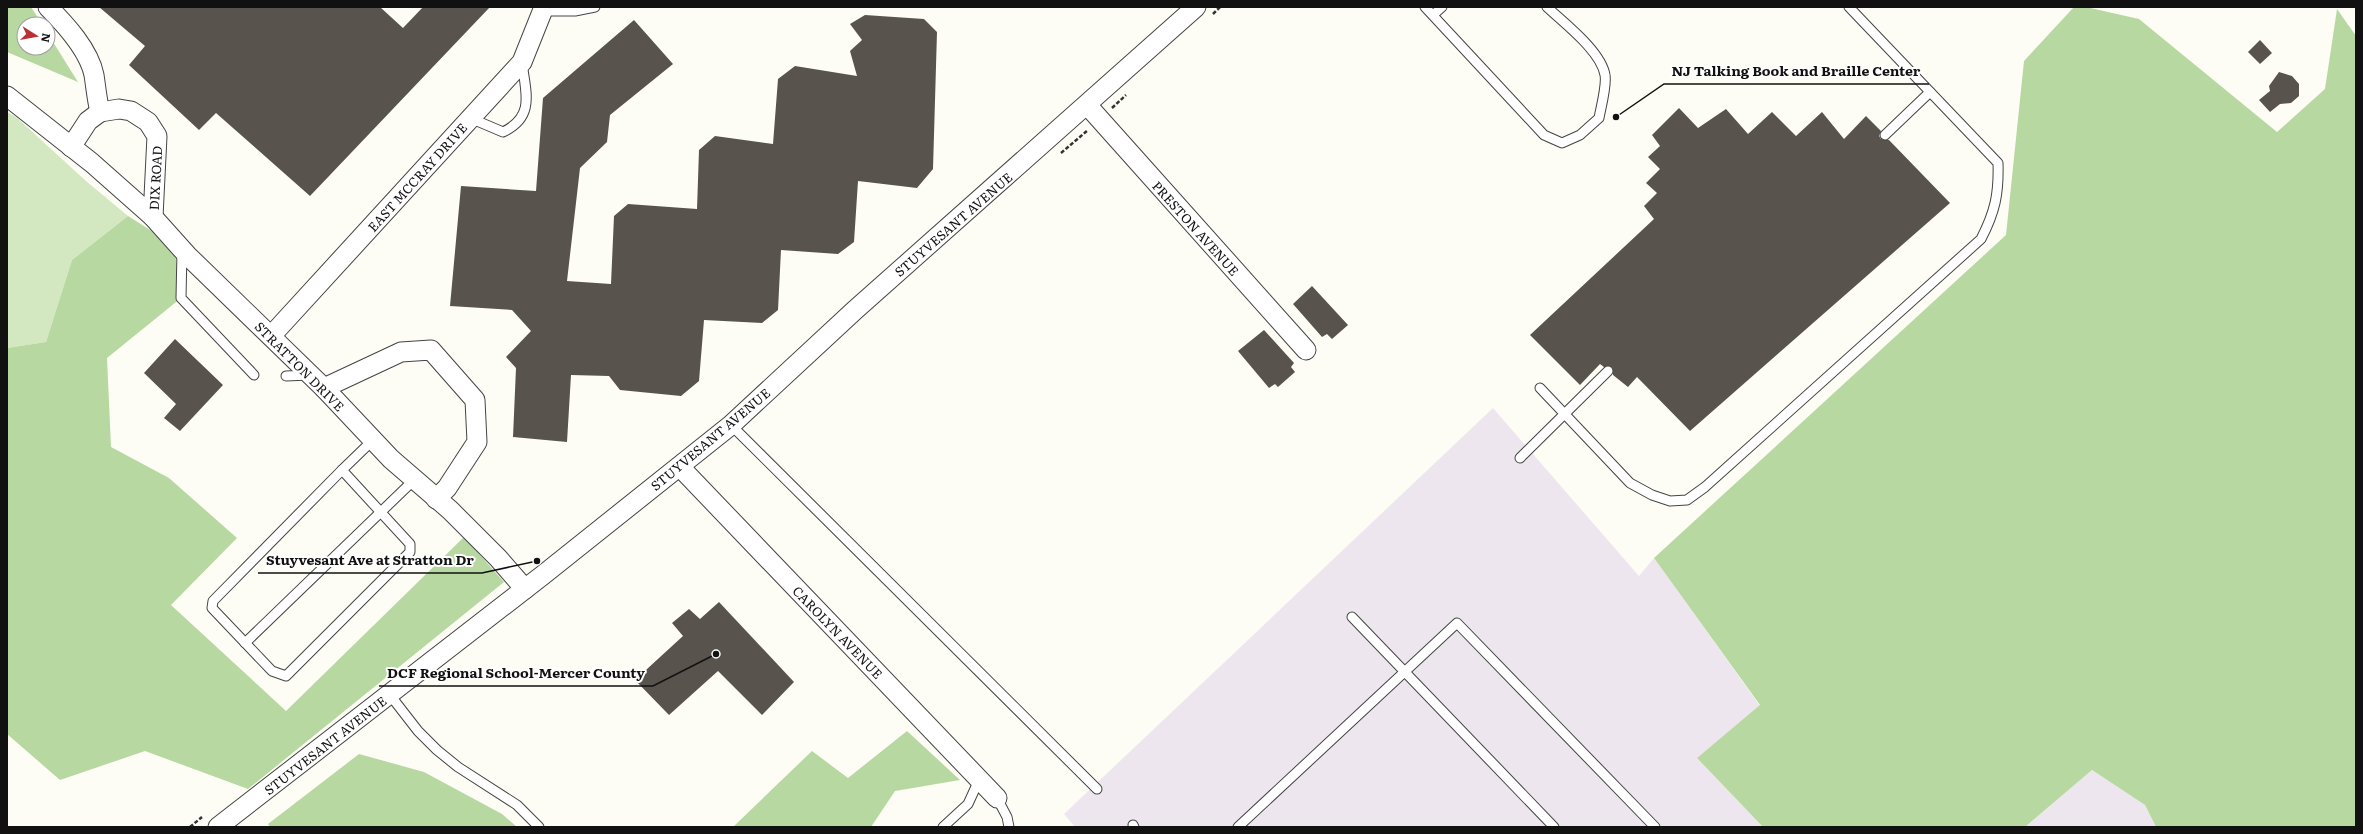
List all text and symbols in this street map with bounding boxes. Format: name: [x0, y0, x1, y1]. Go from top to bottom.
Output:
north arrow: [16, 16, 56, 56]
text: N: [38, 32, 56, 44]
callout: NJ Talking Book and Braille Center: [1664, 58, 1929, 84]
text: NJ Talking Book and Braille Center: [1672, 60, 1921, 80]
street label: EAST MCCRAY DRIVE: [363, 118, 471, 236]
street label: DIX ROAD: [144, 145, 166, 211]
street label: STUYVESANT AVENUE: [890, 167, 1016, 281]
street label: PRESTON AVENUE: [1148, 176, 1244, 280]
street label: STRATTON DRIVE: [251, 317, 349, 415]
street label: STUYVESANT AVENUE: [646, 383, 774, 495]
callout: Stuyvesant Ave at Stratton Dr: [258, 547, 482, 573]
text: Stuyvesant Ave at Stratton Dr: [266, 549, 474, 569]
street label: CAROLYN AVENUE: [789, 581, 887, 683]
callout: DCF Regional School-Mercer County: [379, 660, 653, 686]
text: DCF Regional School-Mercer County: [387, 662, 645, 682]
street label: STUYVESANT AVENUE: [260, 691, 390, 799]

